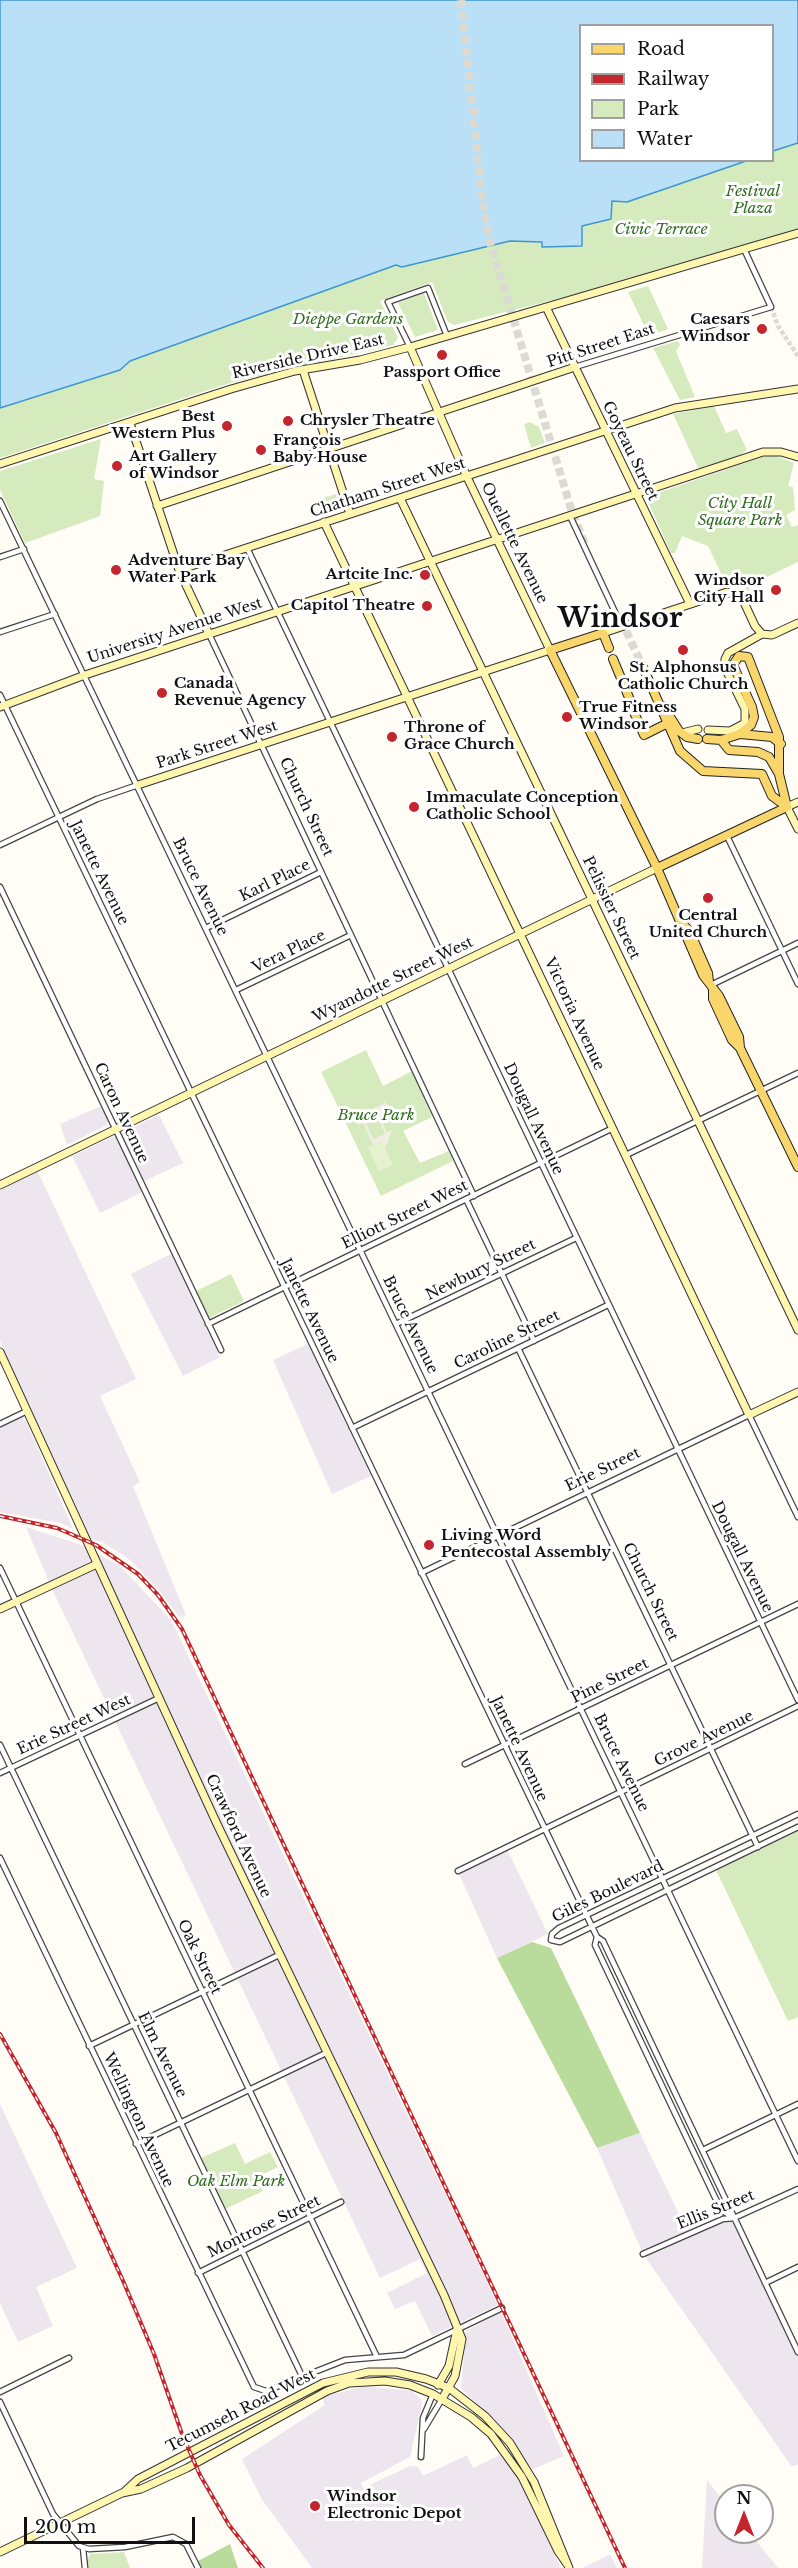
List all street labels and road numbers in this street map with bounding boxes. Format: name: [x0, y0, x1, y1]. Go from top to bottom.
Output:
street label: Pitt Street East: [545, 320, 657, 372]
street label: Riverside Drive East: [230, 331, 386, 383]
street label: Goyeau Street: [598, 398, 662, 504]
street label: Chatham Street West: [308, 454, 468, 522]
street label: Ouellette Avenue: [477, 479, 551, 607]
street label: University Avenue West: [85, 594, 265, 668]
street label: Park Street West: [154, 717, 280, 773]
street label: Church Street: [275, 755, 337, 859]
street label: Janette Avenue: [66, 818, 132, 928]
street label: Bruce Avenue: [169, 835, 231, 939]
street label: Pelissier Street: [578, 854, 644, 962]
street label: Karl Place: [237, 856, 313, 906]
street label: Vera Place: [250, 927, 328, 977]
street label: Wyandotte Street West: [310, 933, 476, 1027]
street label: Victoria Avenue: [540, 955, 608, 1073]
street label: Caron Avenue: [90, 1060, 152, 1166]
street label: Dougall Avenue: [499, 1060, 567, 1178]
street label: Elliott Street West: [339, 1177, 471, 1253]
street label: Newbury Street: [423, 1236, 539, 1304]
street label: Janette Avenue: [276, 1256, 342, 1366]
street label: Bruce Avenue: [379, 1273, 441, 1377]
street label: Caroline Street: [451, 1307, 563, 1373]
street label: Erie Street: [563, 1444, 643, 1496]
street label: Dougall Avenue: [707, 1498, 777, 1616]
street label: Church Street: [618, 1540, 682, 1644]
street label: Pine Street: [568, 1655, 652, 1707]
street label: Erie Street West: [14, 1691, 134, 1759]
street label: Janette Avenue: [487, 1694, 551, 1804]
street label: Grove Avenue: [651, 1707, 757, 1771]
street label: Bruce Avenue: [590, 1711, 652, 1815]
street label: Crawford Avenue: [201, 1771, 275, 1901]
street label: Giles Boulevard: [549, 1857, 667, 1927]
street label: Oak Street: [173, 1917, 225, 1997]
street label: Elm Avenue: [133, 2009, 191, 2101]
street label: Wellington Avenue: [99, 2050, 177, 2190]
street label: Ellis Street: [675, 2186, 757, 2234]
street label: Montrose Street: [205, 2192, 323, 2262]
street label: Tecumseh Road West: [163, 2366, 319, 2456]

